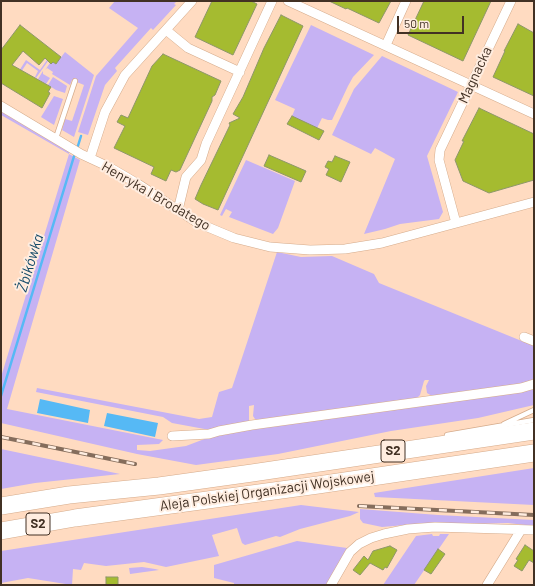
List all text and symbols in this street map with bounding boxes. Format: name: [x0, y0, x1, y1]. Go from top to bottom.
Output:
scale bar: [399, 8, 466, 34]
text: 50 m: [404, 16, 429, 30]
street label: Magnacka: [455, 44, 495, 106]
street label: Henryka I Brodatego: [99, 158, 213, 234]
water label: Żbikówka: [13, 232, 47, 294]
road number: S2: [381, 440, 405, 462]
street label: Aleja Polskiej Organizacji Wojskowej: [159, 468, 375, 514]
road number: S2: [26, 513, 50, 535]

